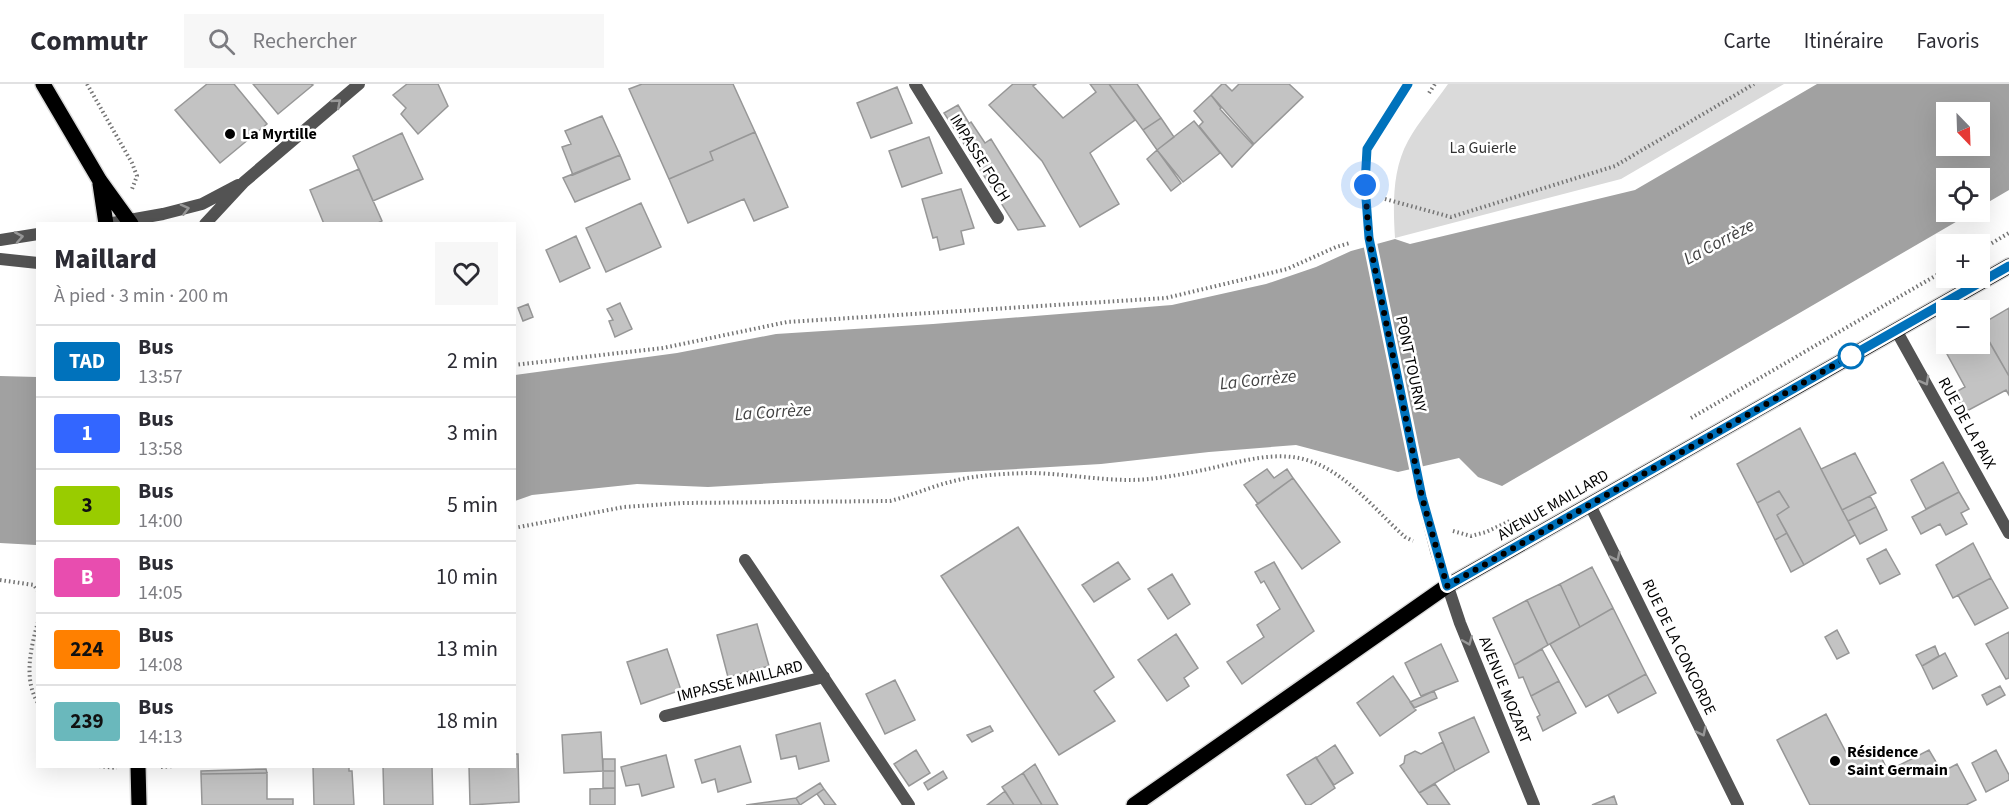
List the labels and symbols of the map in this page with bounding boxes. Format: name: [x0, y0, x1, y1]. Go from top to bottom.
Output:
one-way arrow: [330, 99, 340, 110]
north arrow: [1936, 102, 1990, 156]
street label: IMPASSE FOCH: [944, 110, 1016, 206]
place label: La Myrtille: [242, 123, 317, 145]
marker: La Myrtille: [223, 127, 237, 141]
park label: La Guierle: [1449, 137, 1517, 159]
your location: [1350, 170, 1380, 200]
one-way arrow: [179, 203, 189, 216]
water label: La Corrèze: [1679, 213, 1759, 271]
one-way arrow: [13, 231, 23, 244]
street label: PONT TOURNY: [1390, 314, 1432, 415]
unlabelled marker: [1838, 343, 1864, 369]
water label: La Corrèze: [1218, 364, 1298, 396]
street label: RUE DE LA PAIX: [1933, 373, 2001, 473]
one-way arrow: [1917, 375, 1929, 386]
water label: La Corrèze: [734, 397, 813, 427]
street label: AVENUE MAILLARD: [1493, 464, 1613, 546]
one-way arrow: [1609, 551, 1621, 562]
street label: RUE DE LA CONCORDE: [1637, 575, 1721, 719]
street label: AVENUE MOZART: [1473, 633, 1537, 747]
one-way arrow: [1461, 634, 1473, 645]
street label: IMPASSE MAILLARD: [675, 655, 805, 707]
one-way arrow: [1695, 726, 1707, 737]
place label: Résidence Saint Germain: [1847, 741, 1948, 781]
marker: Résidence Saint Germain: [1828, 754, 1842, 768]

